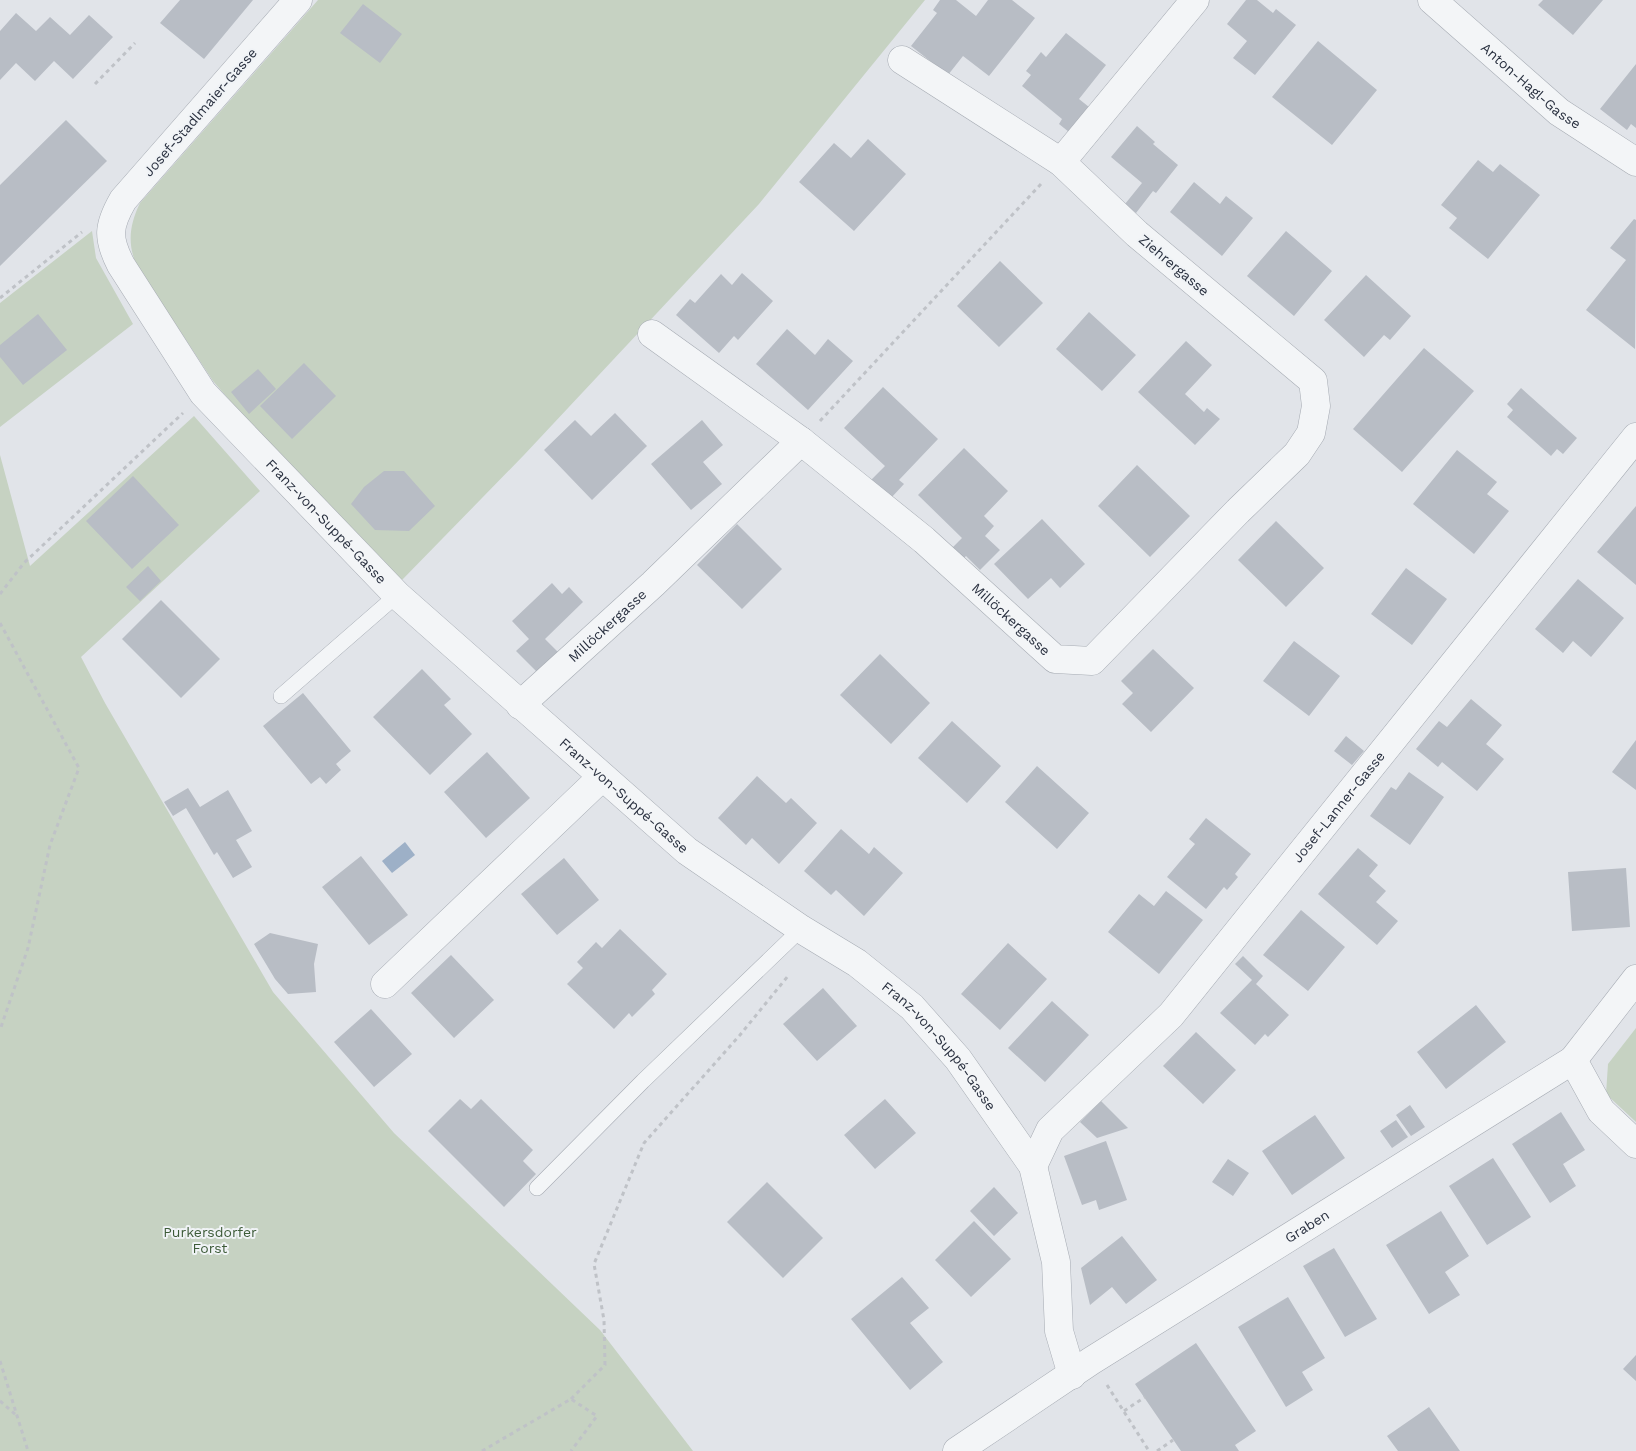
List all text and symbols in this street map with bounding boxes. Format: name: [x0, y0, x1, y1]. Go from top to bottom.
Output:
street label: Anton-Hagl-Gasse: [1478, 39, 1584, 132]
street label: Josef-Stadlmaier-Gasse: [140, 45, 260, 179]
street label: Ziehrergasse: [1136, 231, 1212, 299]
street label: Franz-von-Suppé-Gasse: [263, 456, 390, 587]
street label: Millöckergasse: [969, 580, 1053, 659]
street label: Millöckergasse: [565, 586, 650, 665]
street label: Franz-von-Suppé-Gasse: [556, 734, 692, 856]
street label: Josef-Lanner-Gasse: [1289, 748, 1388, 866]
street label: Franz-von-Suppé-Gasse: [879, 978, 999, 1113]
street label: Graben: [1282, 1206, 1332, 1246]
park label: Purkersdorfer Forst: [163, 1224, 257, 1256]

